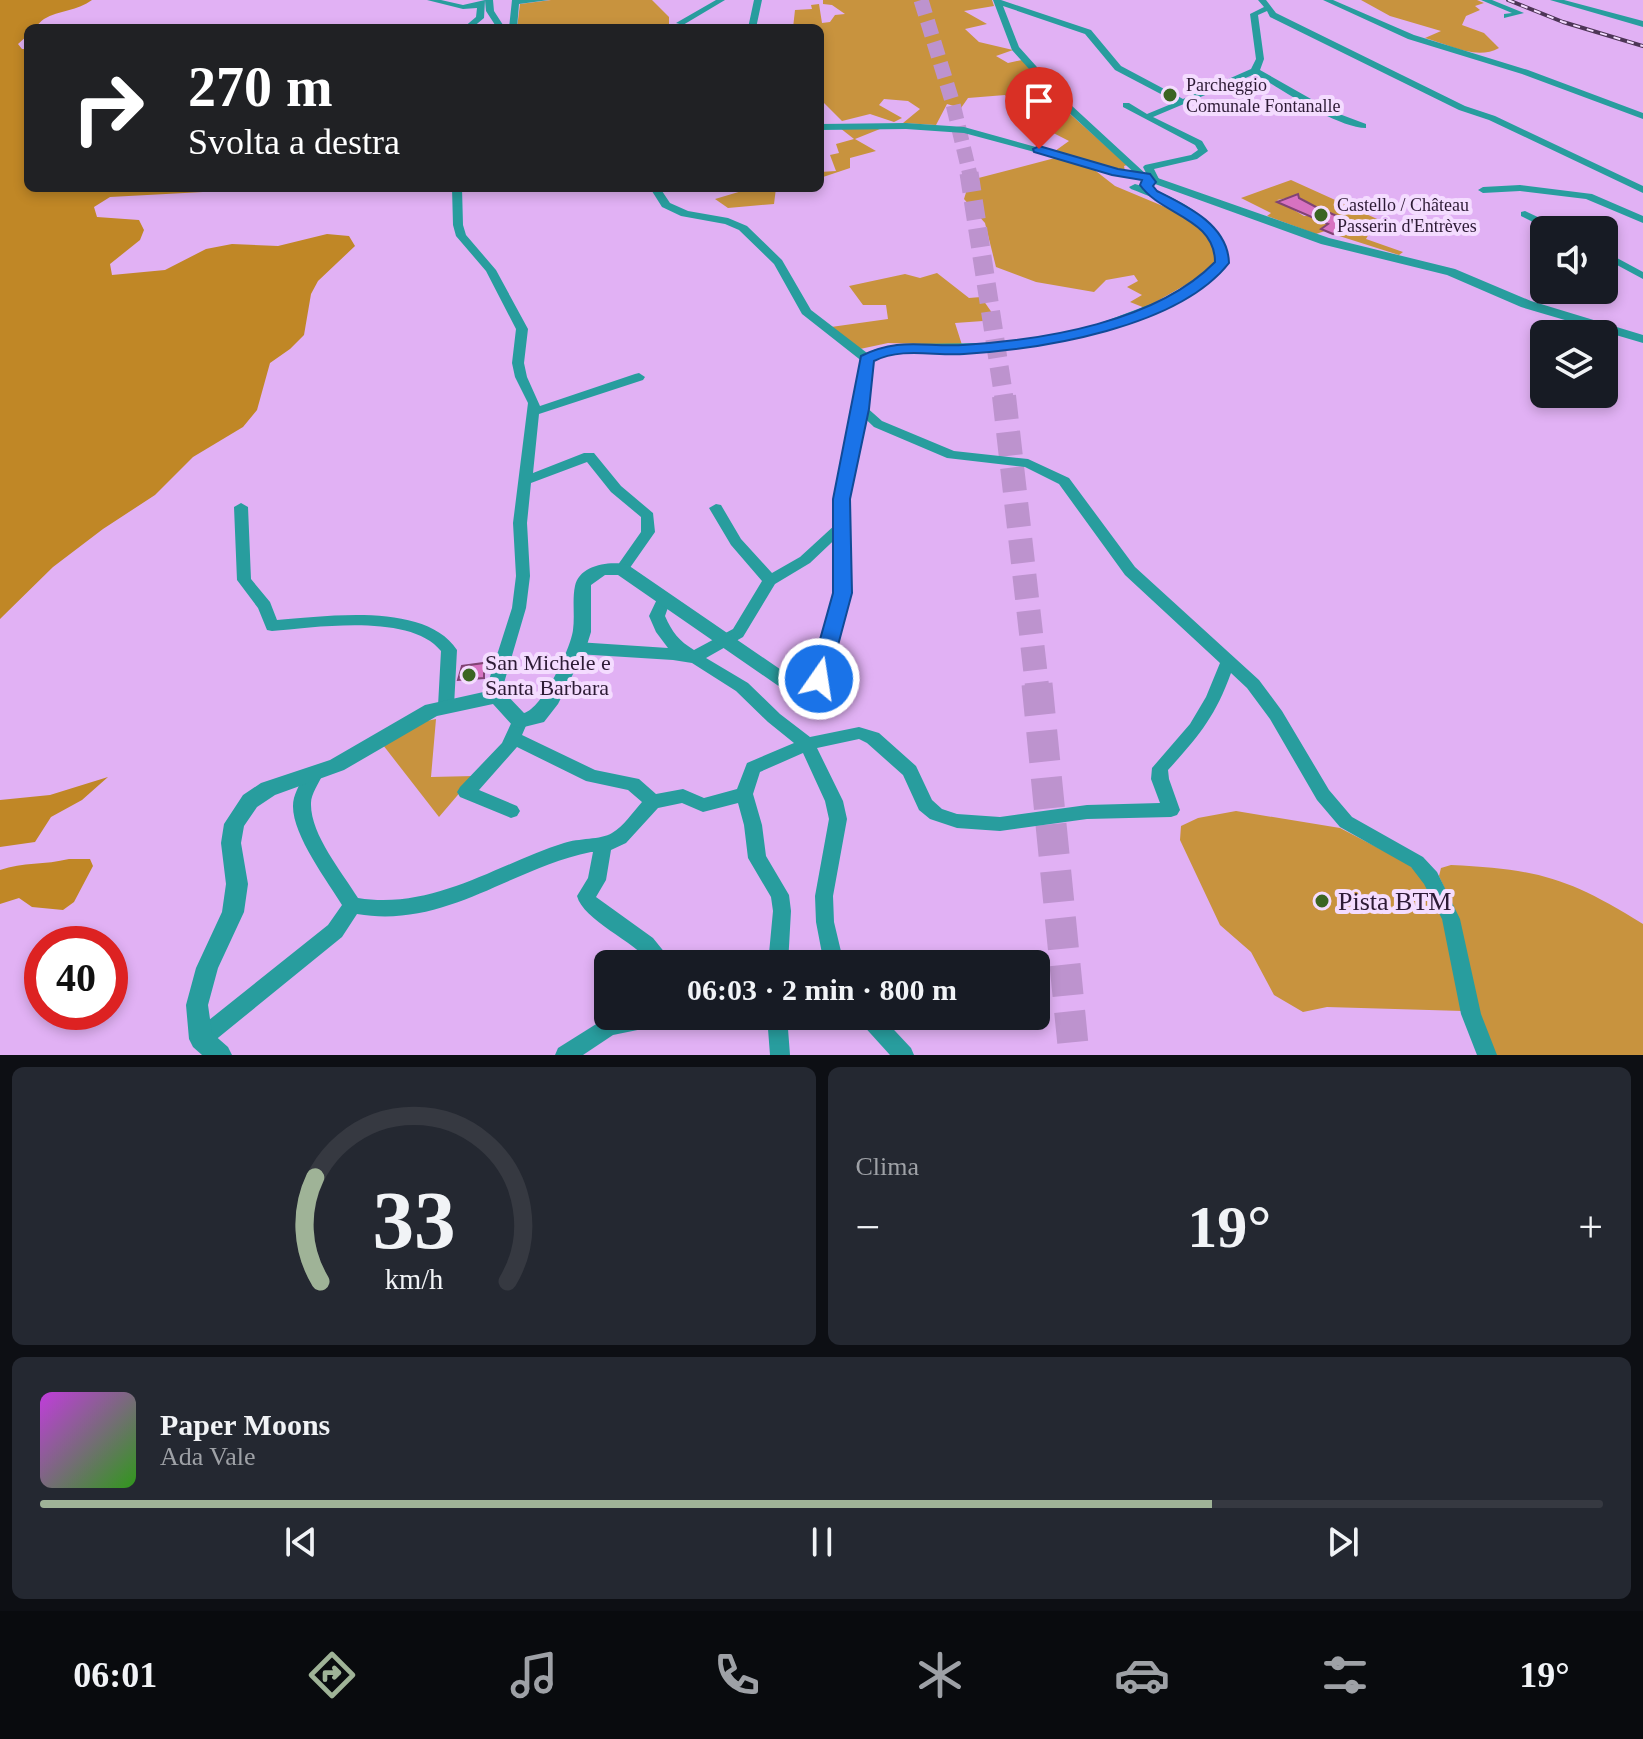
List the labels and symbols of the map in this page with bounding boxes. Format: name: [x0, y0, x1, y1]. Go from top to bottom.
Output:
pin: [1005, 67, 1073, 149]
place label: Parcheggio Comunale Fontanalle: [1186, 75, 1340, 116]
marker: Parcheggio Comunale Fontanalle: [1161, 86, 1179, 104]
place label: Castello / Château Passerin d'Entrèves: [1337, 195, 1477, 236]
marker: Castello / Château Passerin d'Entrèves: [1312, 206, 1330, 224]
position arrow: [777, 637, 861, 721]
place label: San Michele e Santa Barbara: [485, 650, 611, 700]
marker: San Michele e Santa Barbara: [460, 666, 478, 684]
place label: Pista BTM: [1338, 887, 1451, 916]
marker: Pista BTM: [1313, 892, 1331, 910]
speed limit sign: 40: [24, 926, 128, 1030]

